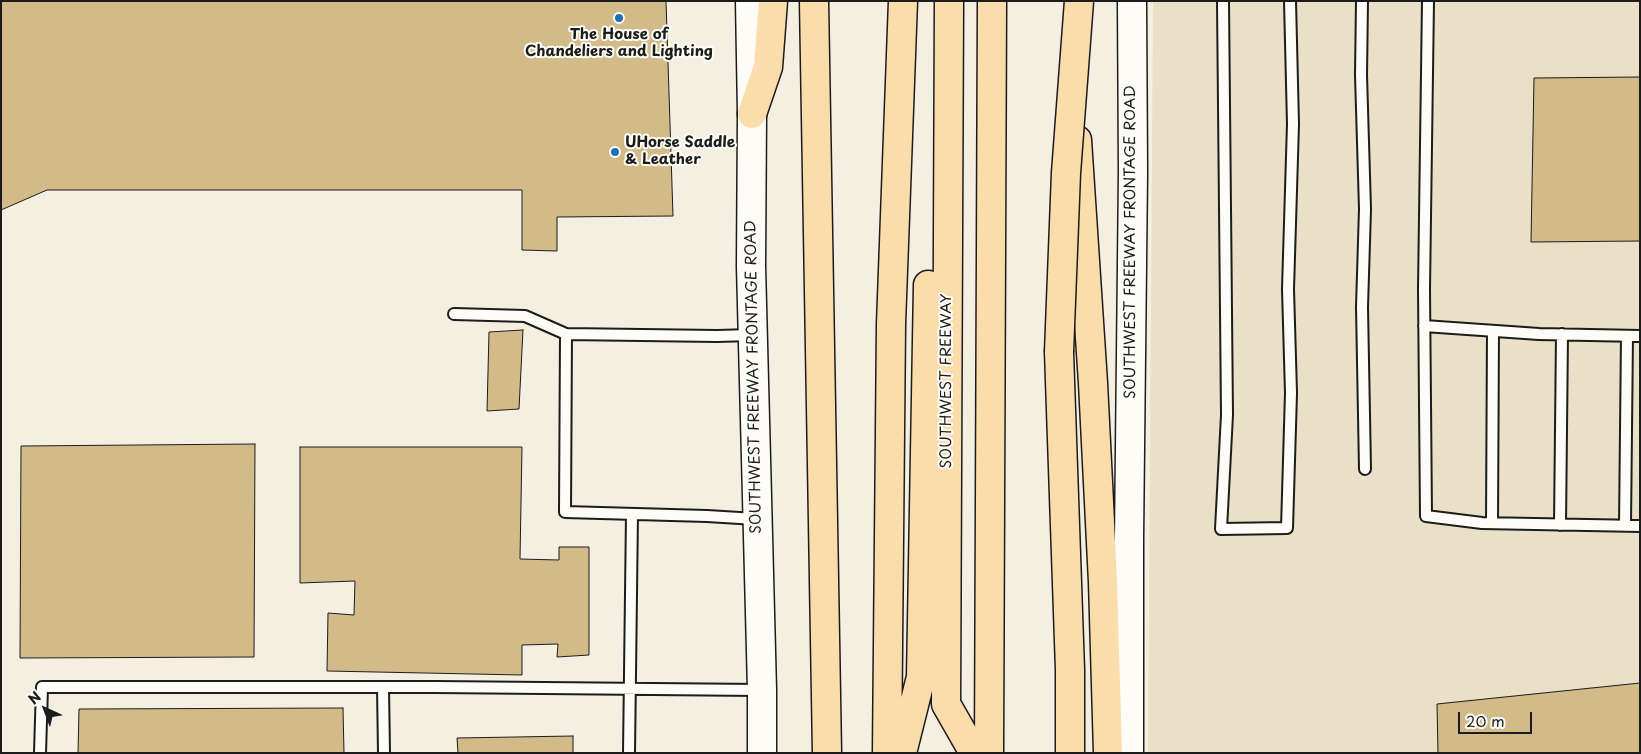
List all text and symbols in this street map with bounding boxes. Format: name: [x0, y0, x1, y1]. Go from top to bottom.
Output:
marker: The House of Chandeliers and Lighting: [613, 12, 625, 24]
place label: The House of Chandeliers and Lighting: [525, 26, 713, 61]
street label: SOUTHWEST FREEWAY FRONTAGE ROAD: [1122, 85, 1140, 399]
place label: UHorse Saddle & Leather: [625, 134, 735, 169]
marker: UHorse Saddle & Leather: [609, 146, 621, 158]
street label: SOUTHWEST FREEWAY FRONTAGE ROAD: [742, 220, 766, 534]
street label: SOUTHWEST FREEWAY: [938, 294, 956, 468]
north arrow: [20, 684, 70, 734]
text: N: [23, 686, 46, 709]
scale bar: [1461, 702, 1535, 734]
text: 20 m: [1466, 709, 1505, 732]

